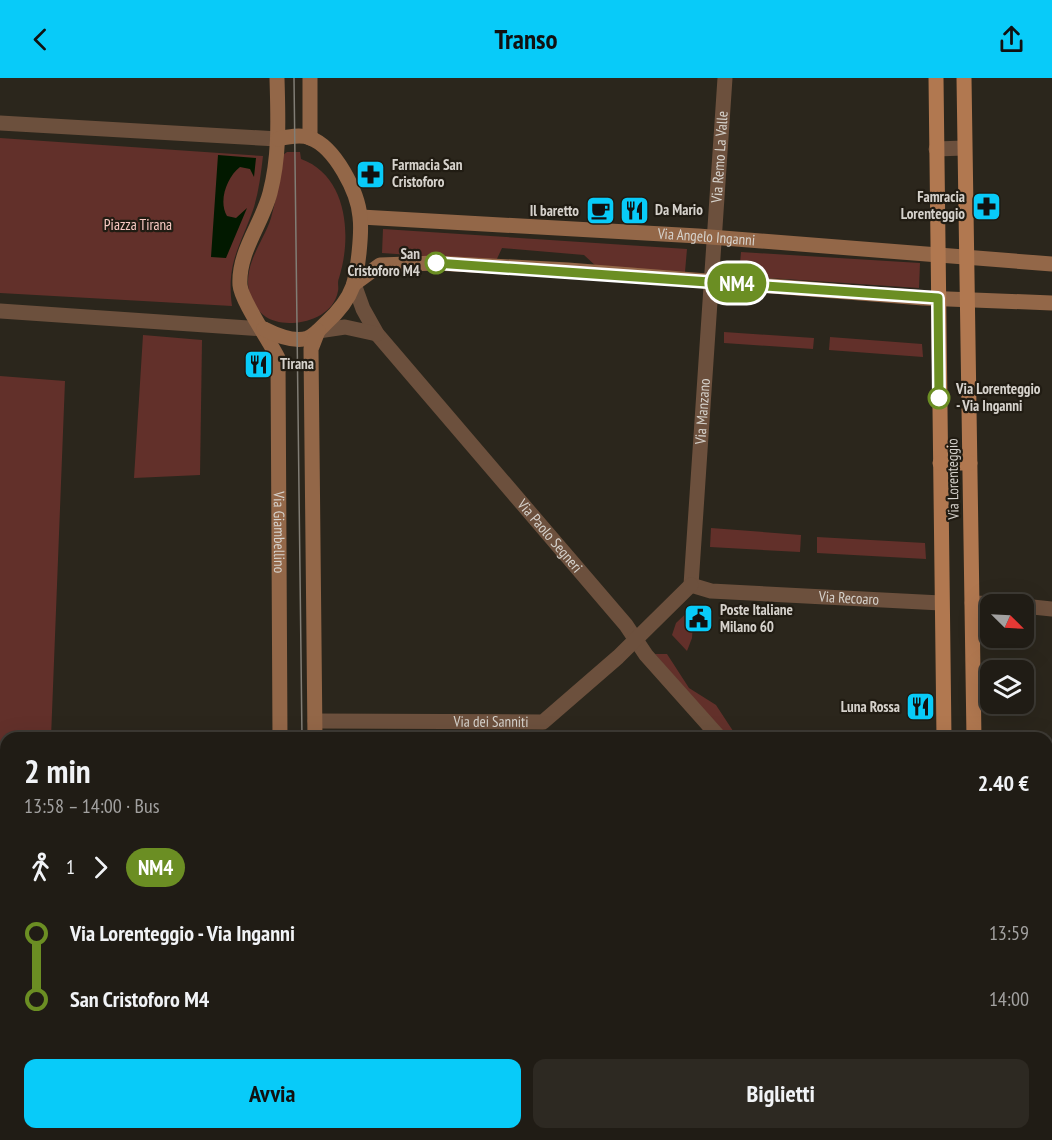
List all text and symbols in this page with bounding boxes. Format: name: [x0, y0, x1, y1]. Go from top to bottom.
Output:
text: Transo: [494, 22, 558, 56]
icon: back: [24, 23, 57, 56]
icon: share: [995, 23, 1028, 56]
street label: Via Remo La Valle: [707, 110, 732, 205]
place label: Farmacia San Cristoforo: [392, 155, 463, 191]
pharmacy icon: Farmacia San Cristoforo: [355, 158, 387, 190]
place label: Famracia Lorenteggio: [901, 187, 965, 223]
pharmacy icon: Famracia Lorenteggio: [970, 190, 1002, 222]
restaurant icon: Da Mario: [618, 194, 650, 226]
cafe icon: Il baretto: [584, 195, 616, 227]
place label: Da Mario: [655, 200, 703, 219]
place label: Il baretto: [530, 201, 579, 220]
park label: Piazza Tirana: [104, 215, 172, 234]
street label: Via Angelo Inganni: [656, 224, 756, 249]
place label: San Cristoforo M4: [347, 244, 420, 280]
marker: San Cristoforo M4: [425, 252, 447, 274]
line badge: NM4: [702, 264, 771, 302]
text: NM4: [719, 270, 755, 297]
restaurant icon: Tirana: [243, 348, 275, 380]
place label: Tirana: [280, 354, 314, 373]
street label: Via Manzano: [690, 378, 714, 446]
place label: Via Lorenteggio - Via Inganni: [955, 379, 1041, 415]
marker: Via Lorenteggio - Via Inganni: [928, 387, 950, 409]
street label: Via Lorenteggio: [942, 438, 963, 521]
street label: Via Giambellino: [270, 490, 289, 573]
street label: Via Paolo Segneri: [513, 494, 587, 576]
street label: Via Recoaro: [817, 587, 880, 609]
north arrow: [980, 594, 1034, 648]
map controls: [980, 594, 1034, 714]
place label: Poste Italiane Milano 60: [720, 600, 793, 636]
public building icon: Poste Italiane Milano 60: [683, 603, 715, 635]
button: layers: [980, 660, 1034, 714]
restaurant icon: Luna Rossa: [905, 691, 937, 723]
place label: Luna Rossa: [841, 697, 900, 716]
street label: Via dei Sanniti: [453, 712, 528, 731]
text: 2 min: [24, 749, 91, 792]
text: 2.40 €: [978, 769, 1029, 797]
text: 13:58 – 14:00 · Bus: [24, 793, 159, 819]
icon: walk: [24, 851, 57, 884]
icon: forward: [84, 851, 117, 884]
text: 1: [66, 854, 75, 880]
text: NM4: [138, 854, 173, 881]
text: Via Lorenteggio - Via Inganni: [70, 919, 295, 947]
text: 13:59: [989, 920, 1029, 946]
text: San Cristoforo M4: [70, 985, 209, 1013]
text: 14:00: [989, 986, 1029, 1012]
button: Avvia: [24, 1059, 521, 1128]
button: Biglietti: [533, 1059, 1029, 1128]

